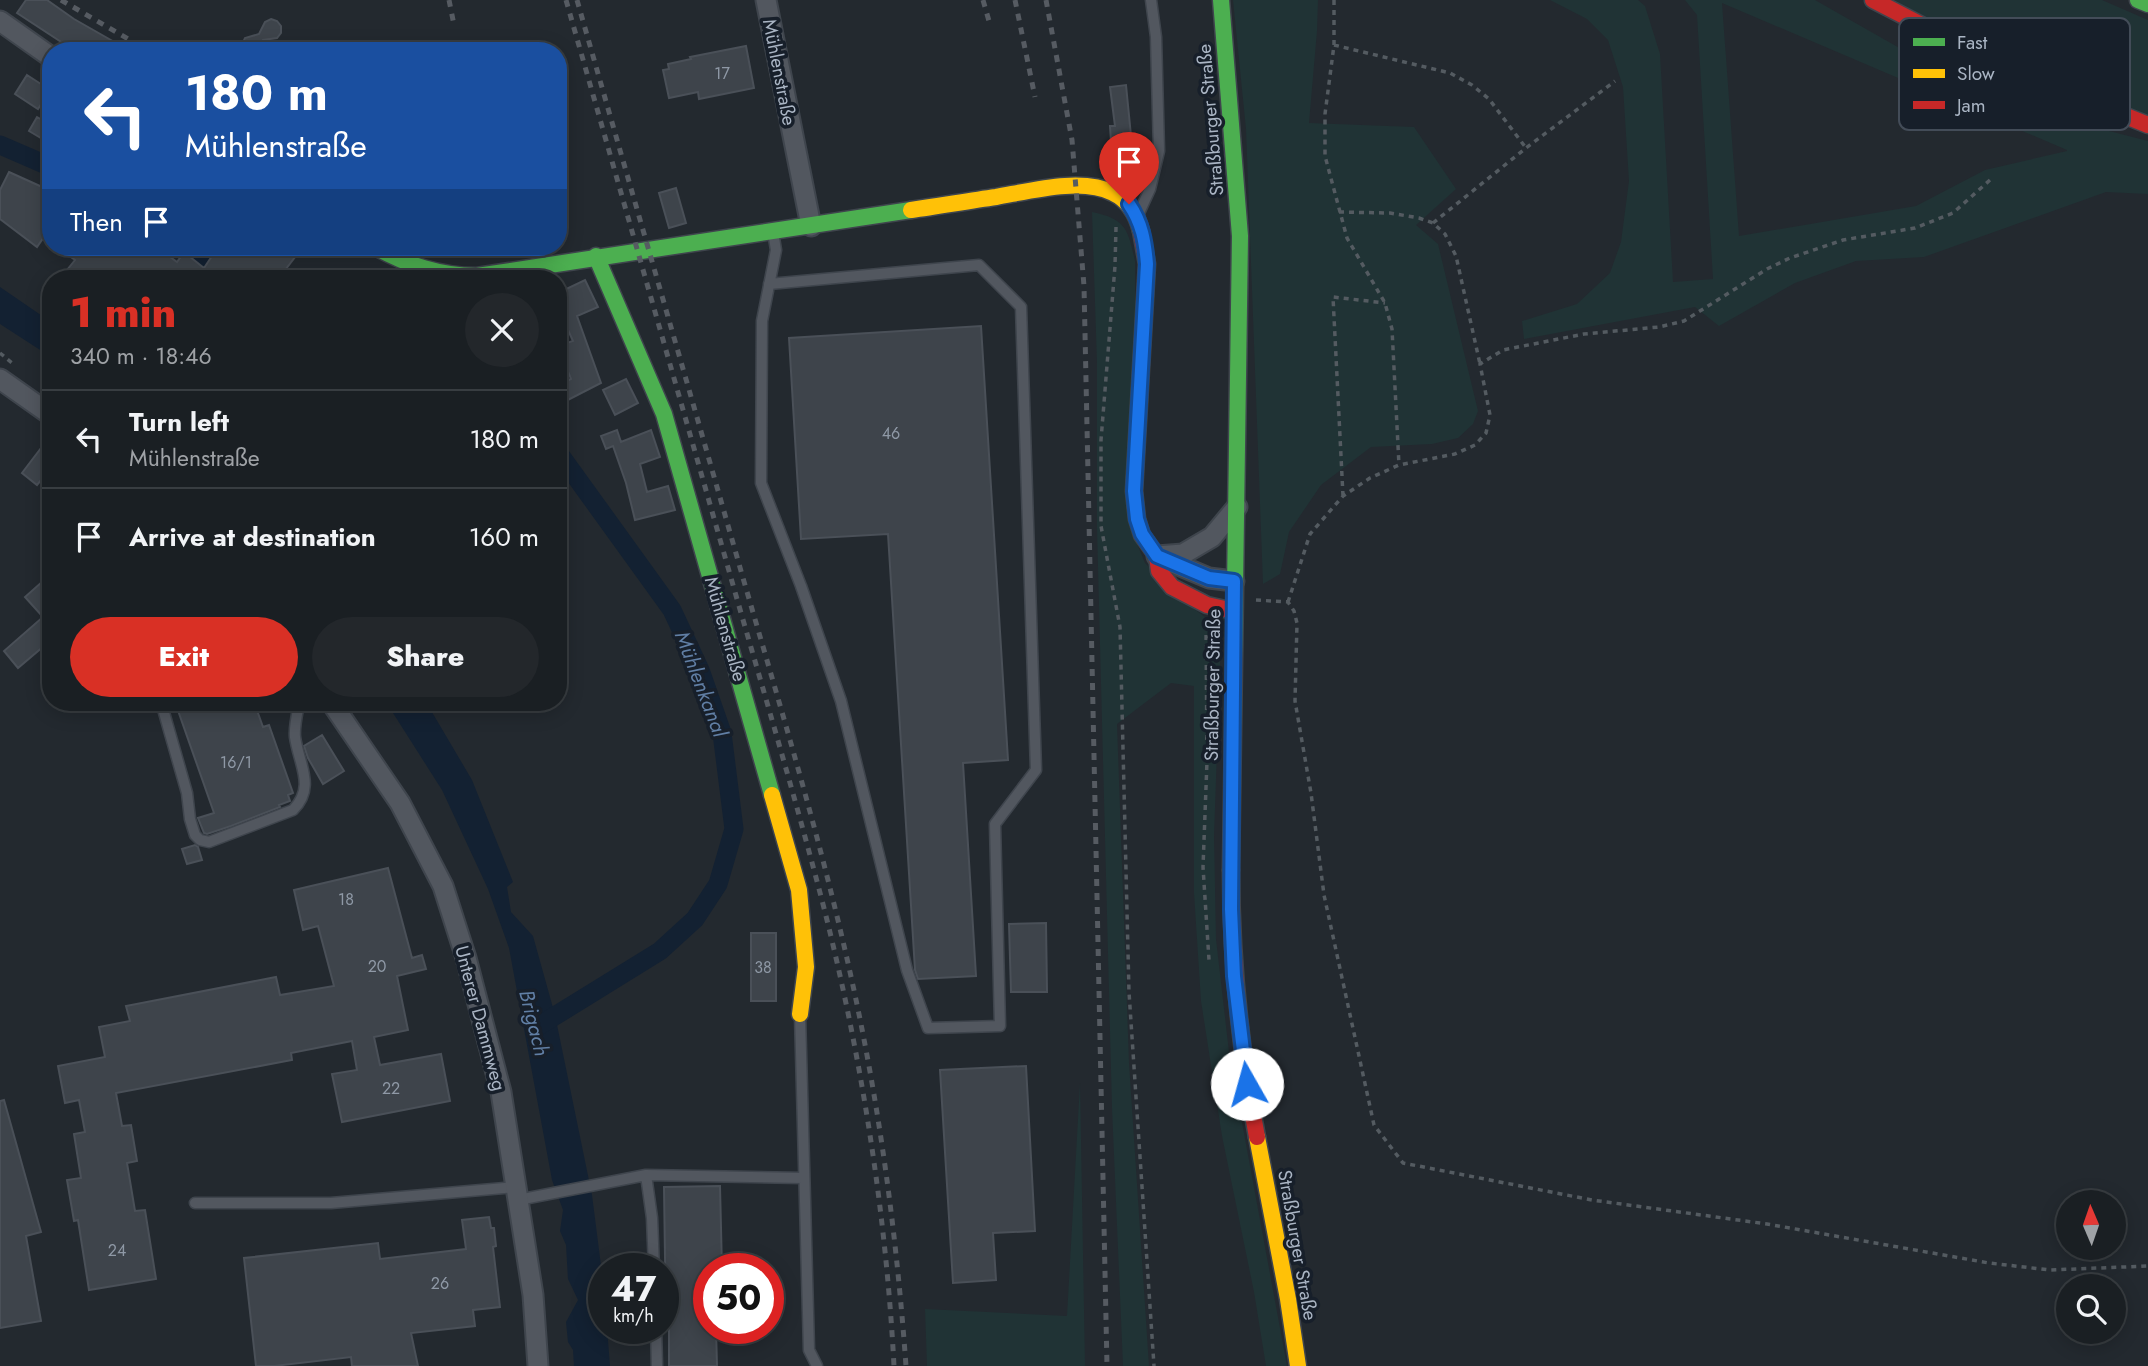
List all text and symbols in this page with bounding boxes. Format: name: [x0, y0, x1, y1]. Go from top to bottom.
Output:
street label: Mühlenstraße: [756, 17, 803, 128]
legend: [1899, 18, 2130, 130]
text: Fast: [1957, 29, 1988, 56]
street label: Straßburger Straße: [1190, 43, 1231, 197]
text: 180 m: [185, 58, 328, 128]
text: Slow: [1957, 60, 1995, 87]
house number: 17: [714, 62, 730, 85]
icon: left: [70, 70, 161, 161]
text: Jam: [1954, 92, 1986, 119]
text: Mühlenstraße: [185, 123, 367, 169]
pin: [1099, 132, 1159, 204]
icon: arrive: [1110, 143, 1148, 181]
text: Then: [70, 203, 123, 241]
icon: arrive: [137, 203, 175, 241]
text: 1 min: [70, 282, 176, 343]
button: close: [465, 293, 539, 367]
text: 340 m · 18:46: [70, 339, 212, 373]
text: Turn left: [129, 403, 229, 441]
icon: left: [70, 420, 108, 458]
text: 180 m: [469, 420, 539, 458]
house number: 46: [882, 422, 900, 445]
text: Mühlenstraße: [129, 441, 260, 475]
icon: arrive: [70, 518, 108, 556]
text: Arrive at destination: [129, 518, 376, 556]
text: 160 m: [469, 518, 539, 556]
street label: Mühlenstraße: [698, 574, 753, 685]
street label: Straßburger Straße: [1198, 608, 1227, 761]
button: Exit: [70, 617, 298, 697]
button: Share: [312, 617, 539, 697]
water label: Mühlenkanal: [667, 627, 735, 743]
house number: 16/1: [220, 751, 252, 774]
house number: 18: [338, 888, 354, 911]
street label: Unterer Dammweg: [448, 943, 513, 1094]
house number: 20: [368, 955, 386, 978]
house number: 38: [754, 956, 772, 979]
water label: Brigach: [511, 987, 557, 1059]
position arrow: [1210, 1047, 1284, 1121]
house number: 22: [382, 1077, 400, 1100]
street label: Straßburger Straße: [1271, 1168, 1324, 1323]
north arrow: [2056, 1190, 2126, 1260]
map controls: [2056, 1190, 2126, 1344]
house number: 24: [108, 1239, 126, 1262]
speed limit sign: 50: [693, 1253, 784, 1344]
text: 47: [611, 1264, 656, 1314]
house number: 26: [431, 1272, 449, 1295]
button: search: [2056, 1274, 2126, 1344]
text: km/h: [613, 1303, 654, 1329]

